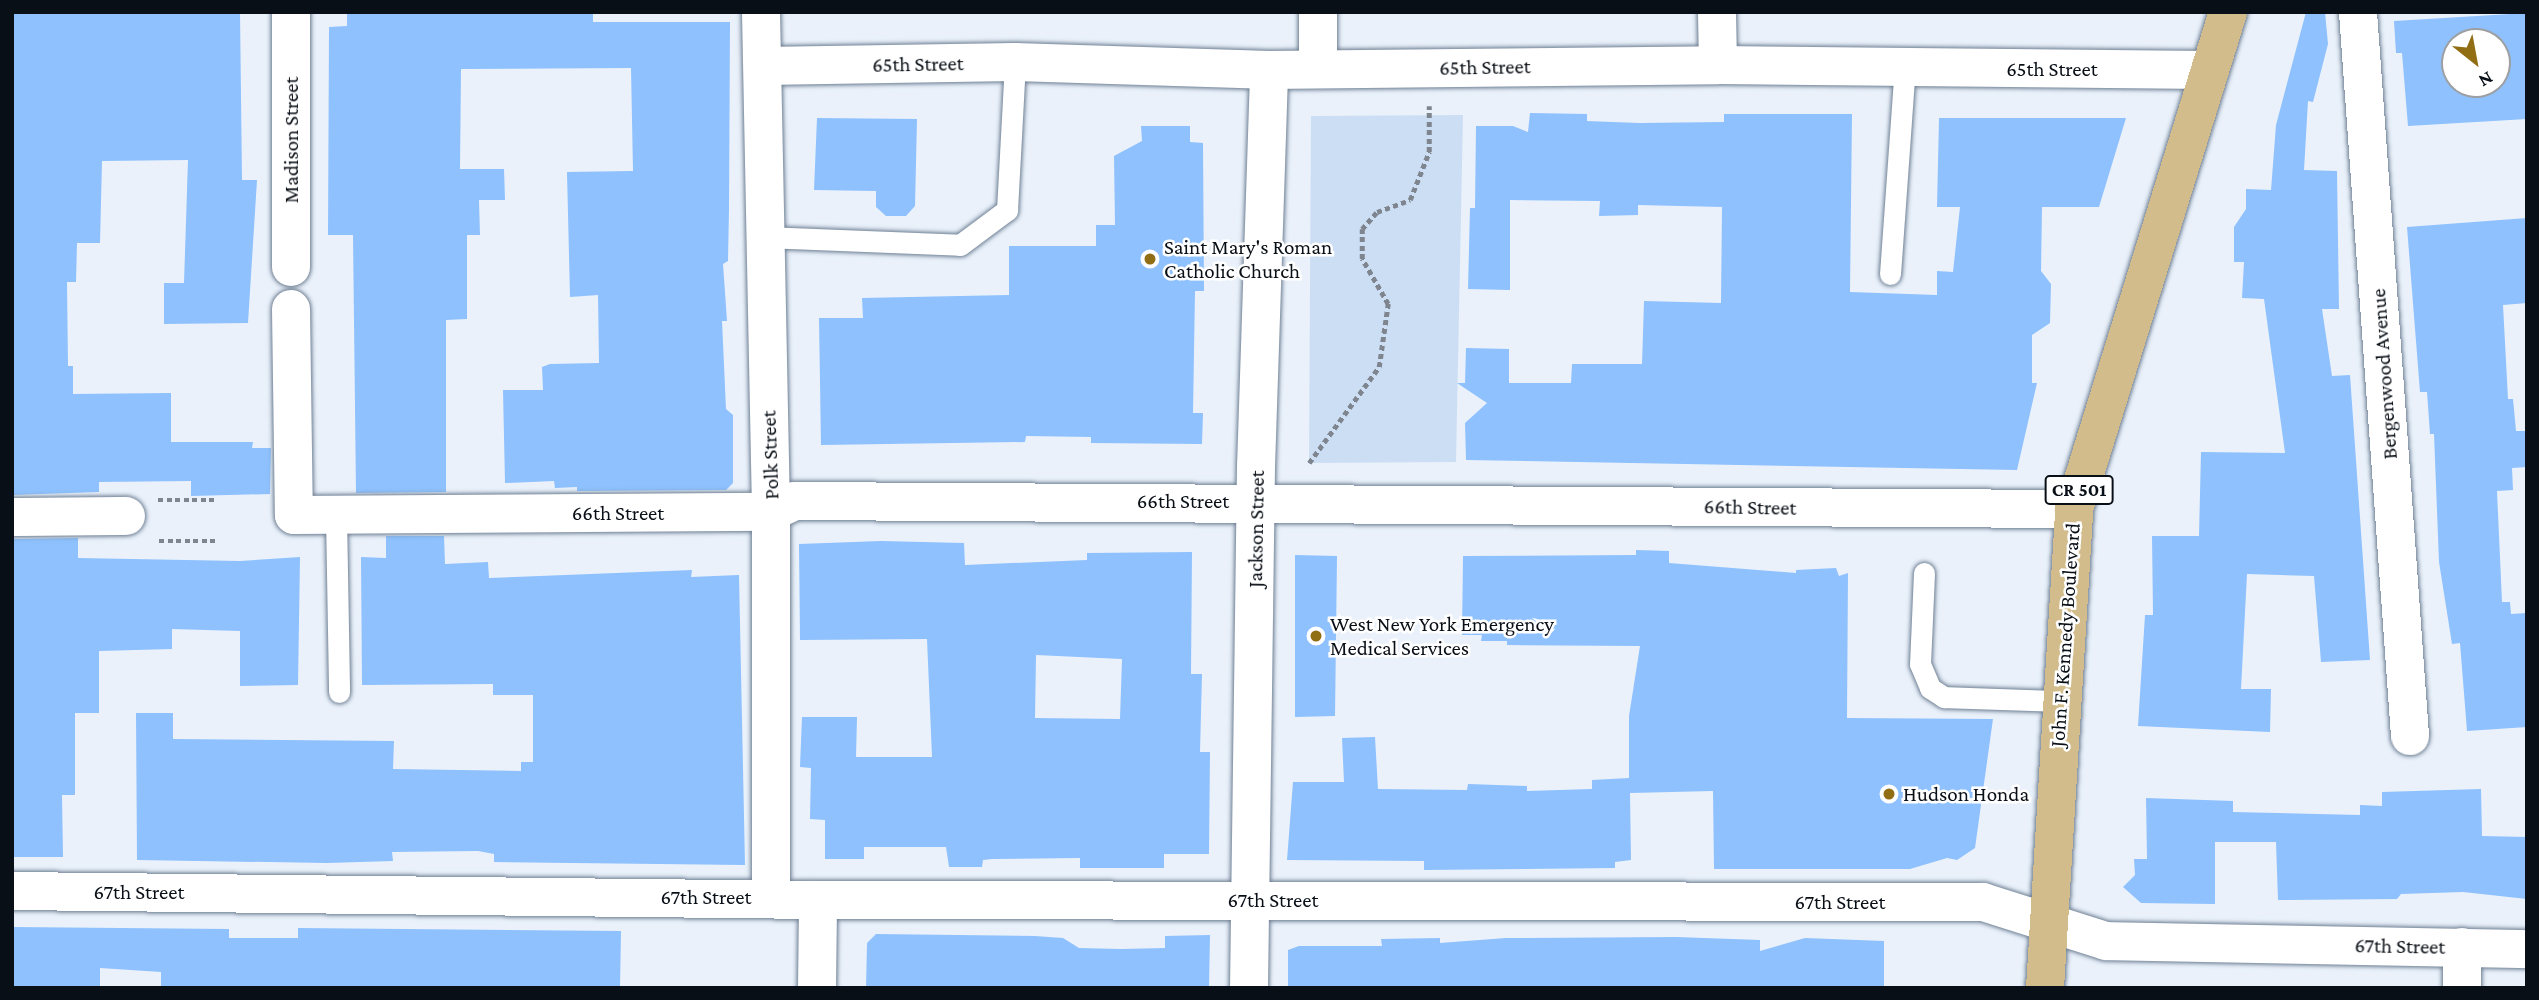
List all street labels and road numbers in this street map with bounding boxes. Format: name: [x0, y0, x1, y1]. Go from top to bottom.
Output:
street label: 65th Street: [872, 51, 964, 77]
street label: 65th Street: [1439, 54, 1531, 80]
street label: 65th Street: [2006, 56, 2098, 82]
street label: Madison Street: [278, 77, 304, 203]
street label: Bergenwood Avenue: [2365, 288, 2403, 460]
street label: Polk Street: [756, 410, 784, 500]
street label: Jackson Street: [1242, 470, 1270, 588]
road number: CR 501: [2044, 475, 2114, 505]
street label: 66th Street: [1137, 488, 1229, 514]
street label: 66th Street: [1703, 494, 1797, 520]
street label: 66th Street: [572, 500, 664, 526]
street label: John F. Kennedy Boulevard: [2045, 522, 2085, 748]
street label: 67th Street: [94, 879, 184, 905]
street label: 67th Street: [661, 884, 751, 910]
street label: 67th Street: [1228, 887, 1318, 913]
street label: 67th Street: [1795, 889, 1885, 915]
street label: 67th Street: [2354, 933, 2446, 959]

